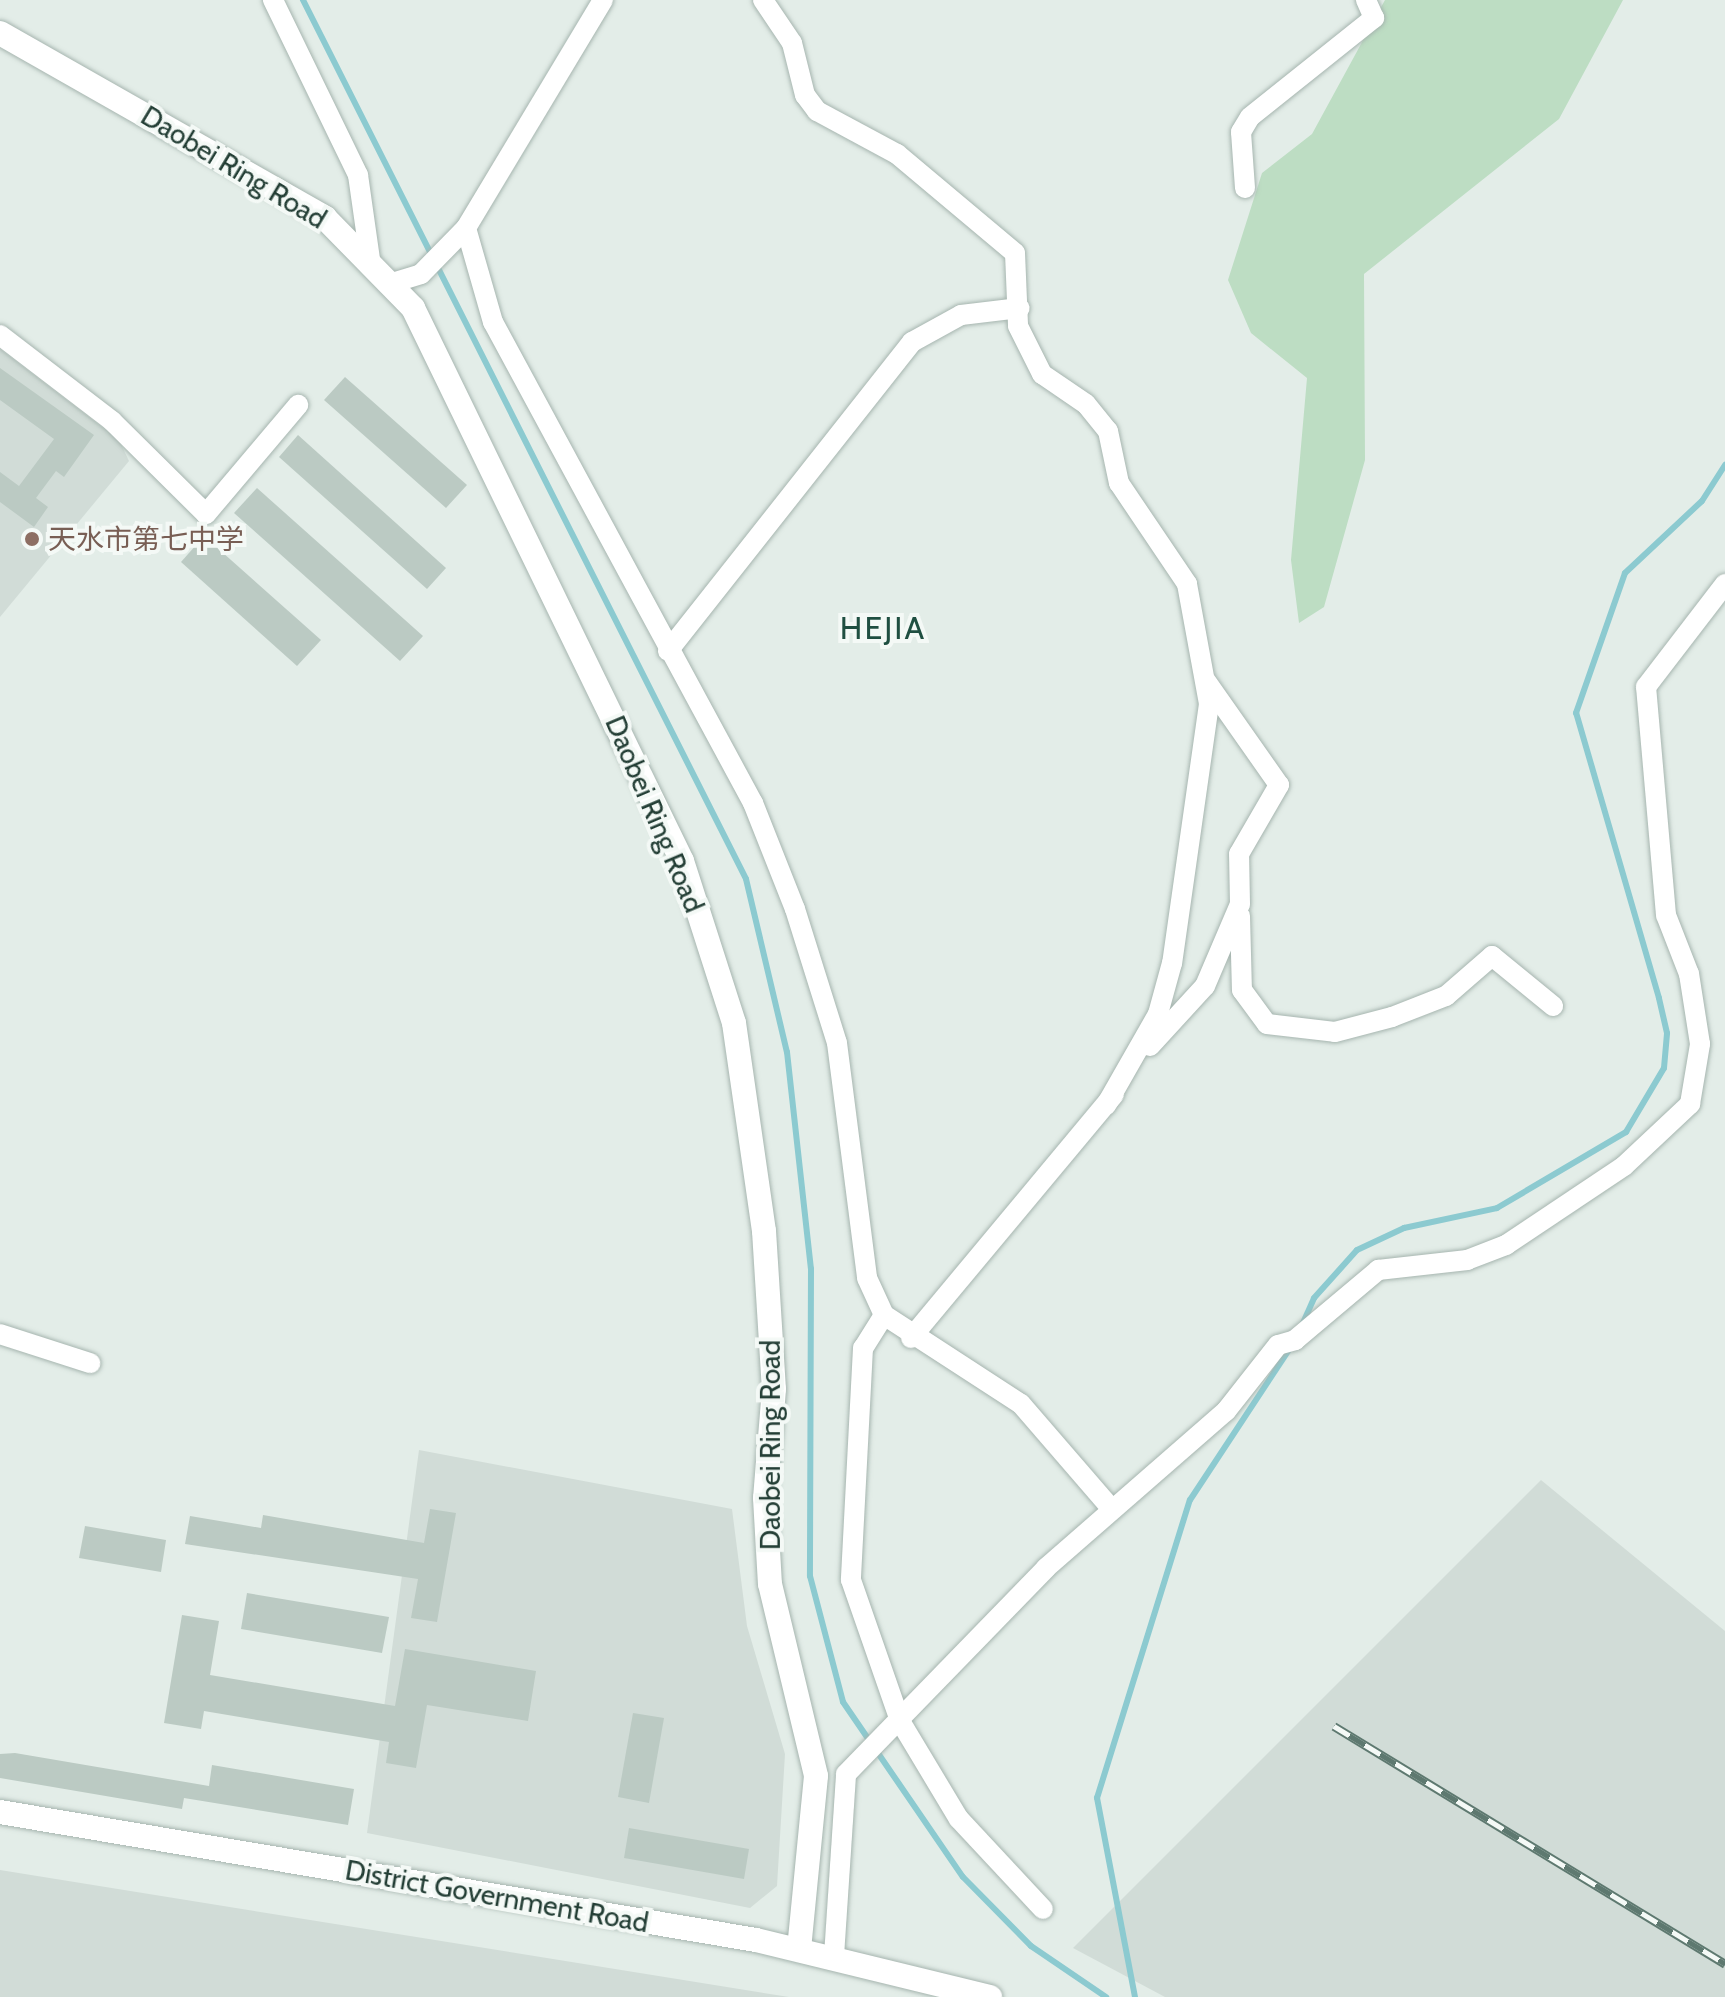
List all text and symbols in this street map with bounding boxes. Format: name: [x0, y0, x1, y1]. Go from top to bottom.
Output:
street label: Daobei Ring Road: [135, 98, 333, 236]
place label: 天水市第七中学: [48, 522, 244, 556]
marker: 天水市第七中学: [23, 530, 41, 548]
district label: HEJIA: [840, 609, 926, 647]
street label: Daobei Ring Road: [598, 711, 712, 917]
street label: Daobei Ring Road: [753, 1340, 787, 1550]
street label: District Government Road: [343, 1853, 651, 1939]

